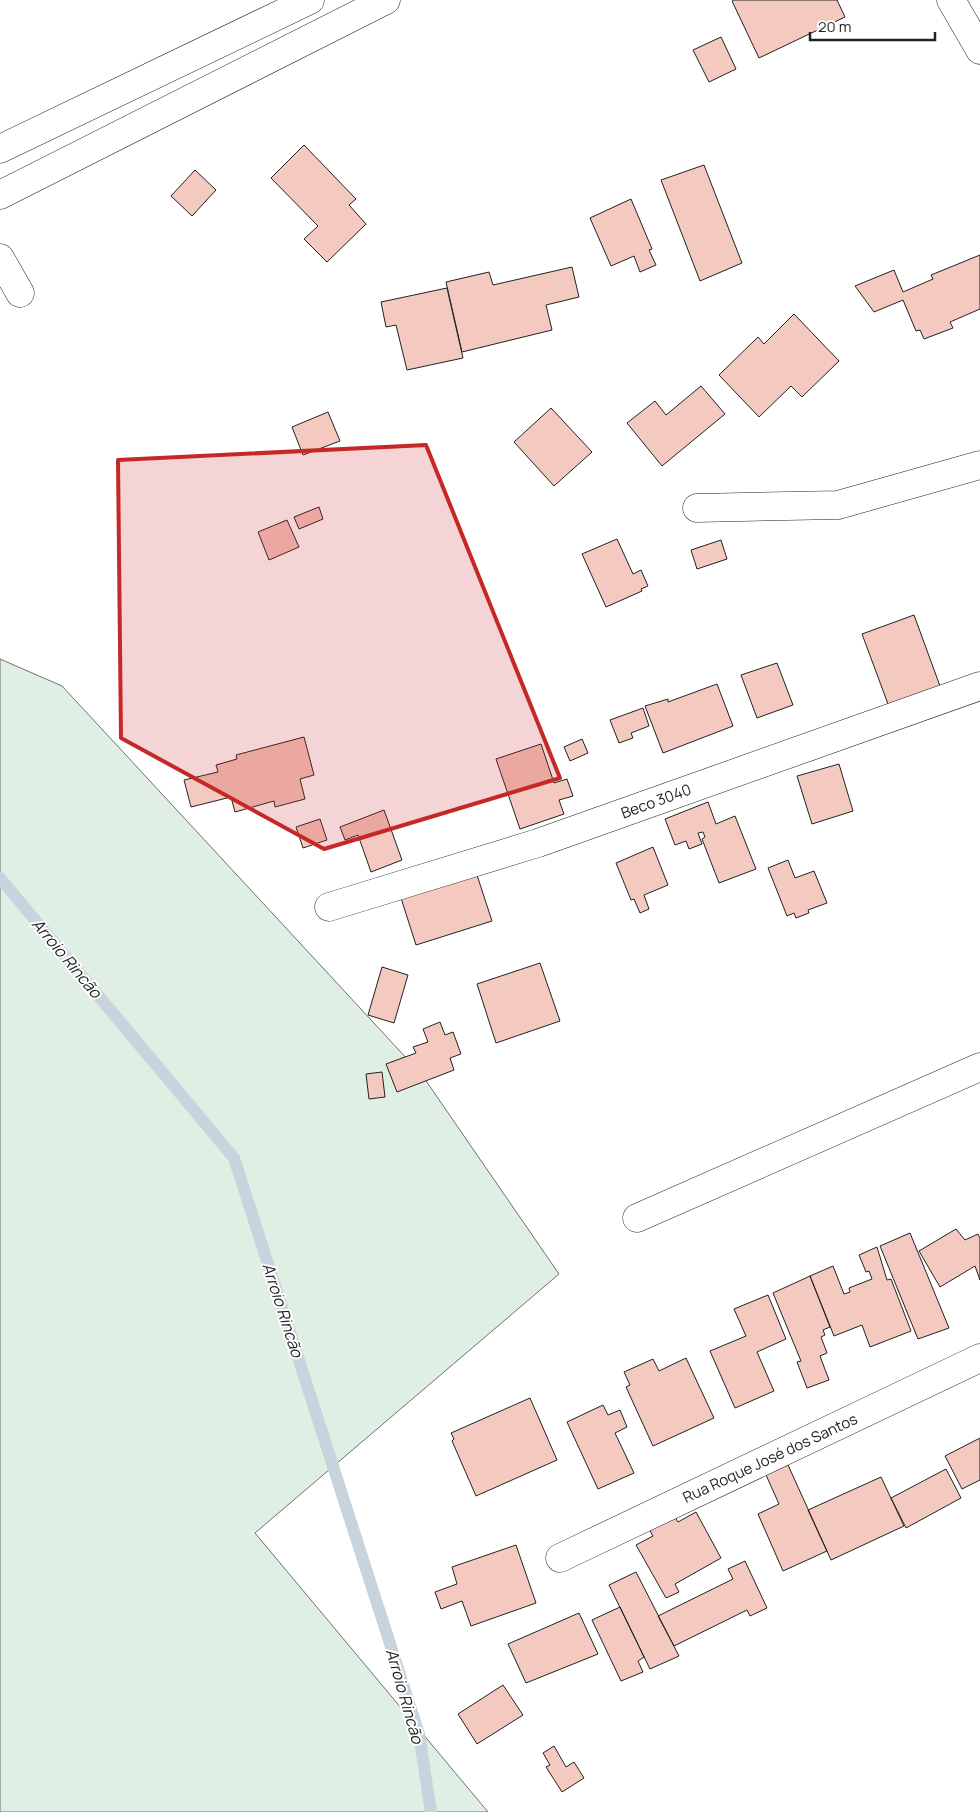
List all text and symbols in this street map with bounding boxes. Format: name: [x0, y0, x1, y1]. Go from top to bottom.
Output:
scale bar: [810, 10, 935, 42]
text: 20 m: [818, 16, 851, 37]
street label: Beco 3040: [618, 779, 694, 823]
water label: Arroio Rincão: [27, 913, 108, 1004]
water label: Arroio Rincão: [257, 1260, 309, 1361]
street label: Rua Roque José dos Santos: [679, 1408, 861, 1508]
water label: Arroio Rincão: [381, 1646, 429, 1748]

